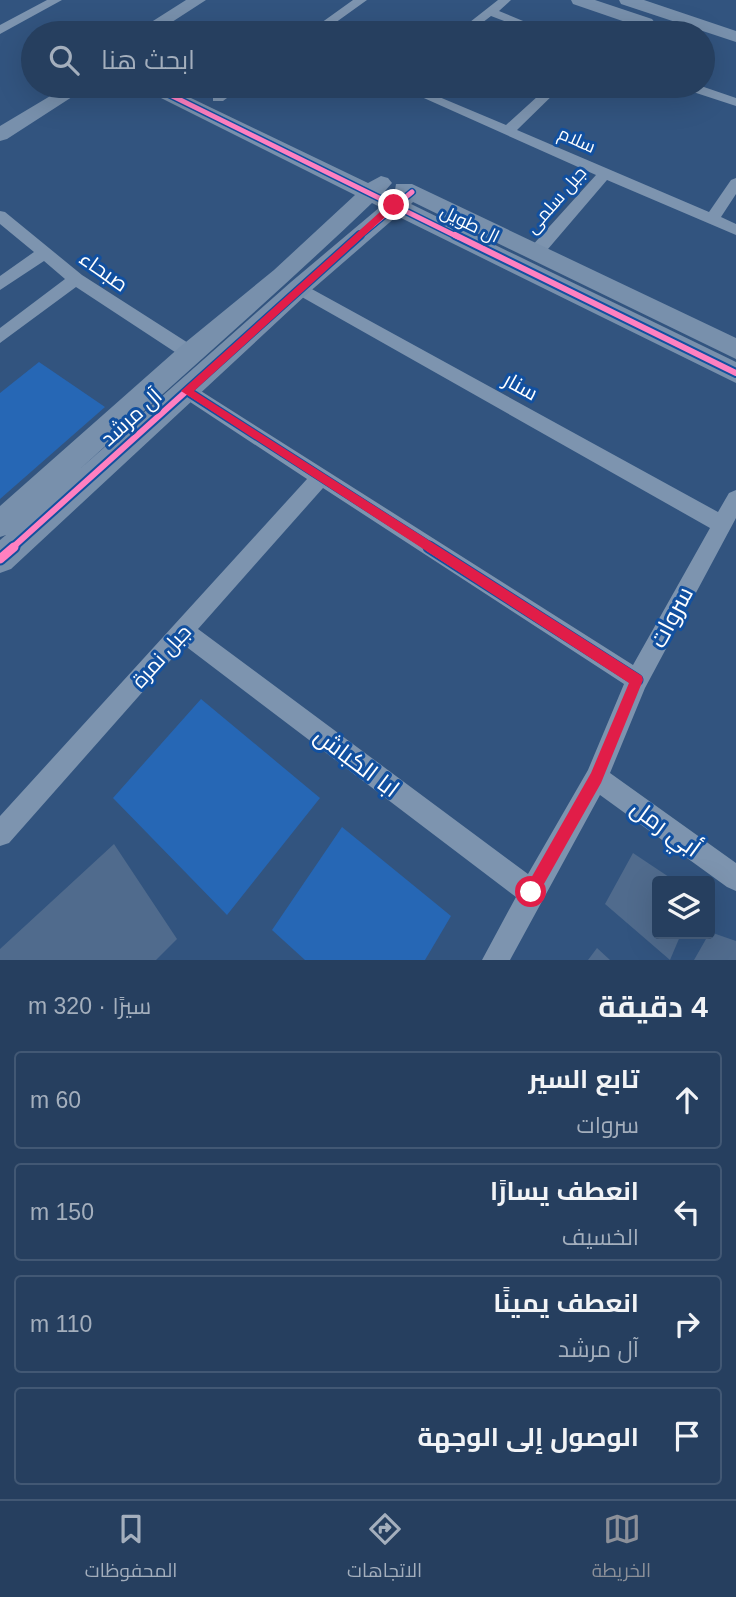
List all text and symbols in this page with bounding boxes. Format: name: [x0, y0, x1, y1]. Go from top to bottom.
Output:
search box: [21, 21, 715, 98]
icon: search: [45, 41, 83, 79]
text: ابحث هنا: [101, 45, 195, 75]
street label: سلام: [555, 123, 599, 159]
street label: جبل سلمى: [522, 163, 591, 238]
route end: [378, 189, 409, 220]
street label: ال طويل: [437, 201, 503, 248]
street label: صبحاء: [75, 246, 133, 296]
street label: سنار: [499, 367, 542, 405]
street label: آل مرشد: [96, 384, 168, 452]
street label: سروات: [644, 582, 698, 652]
street label: جبل نمرة: [127, 620, 197, 694]
street label: ابا الكباش: [309, 722, 405, 803]
street label: أبي رمل: [622, 792, 707, 867]
route start: [515, 876, 546, 907]
map controls: [652, 876, 715, 939]
button: layers: [652, 876, 715, 939]
text: 4 دقيقة: [598, 990, 708, 1023]
text: سيرًا · 320 m: [28, 993, 151, 1019]
text: تابع السير: [528, 1064, 639, 1094]
icon: ahead: [668, 1081, 706, 1119]
text: 60 m: [30, 1087, 81, 1113]
text: سروات: [577, 1112, 639, 1138]
text: انعطف يسارًا: [490, 1176, 639, 1206]
icon: left: [668, 1193, 706, 1231]
text: 150 m: [30, 1199, 94, 1225]
text: الخسيف: [562, 1224, 639, 1250]
text: انعطف يمينًا: [493, 1288, 639, 1318]
icon: right: [668, 1305, 706, 1343]
text: 110 m: [30, 1311, 92, 1337]
text: آل مرشد: [558, 1336, 639, 1362]
icon: arrive: [668, 1417, 706, 1455]
text: الوصول إلى الوجهة: [417, 1422, 639, 1452]
tab: المحفوظات: [85, 1510, 177, 1588]
tab: الاتجاهات: [347, 1510, 422, 1588]
tab: الخريطة: [592, 1510, 651, 1588]

